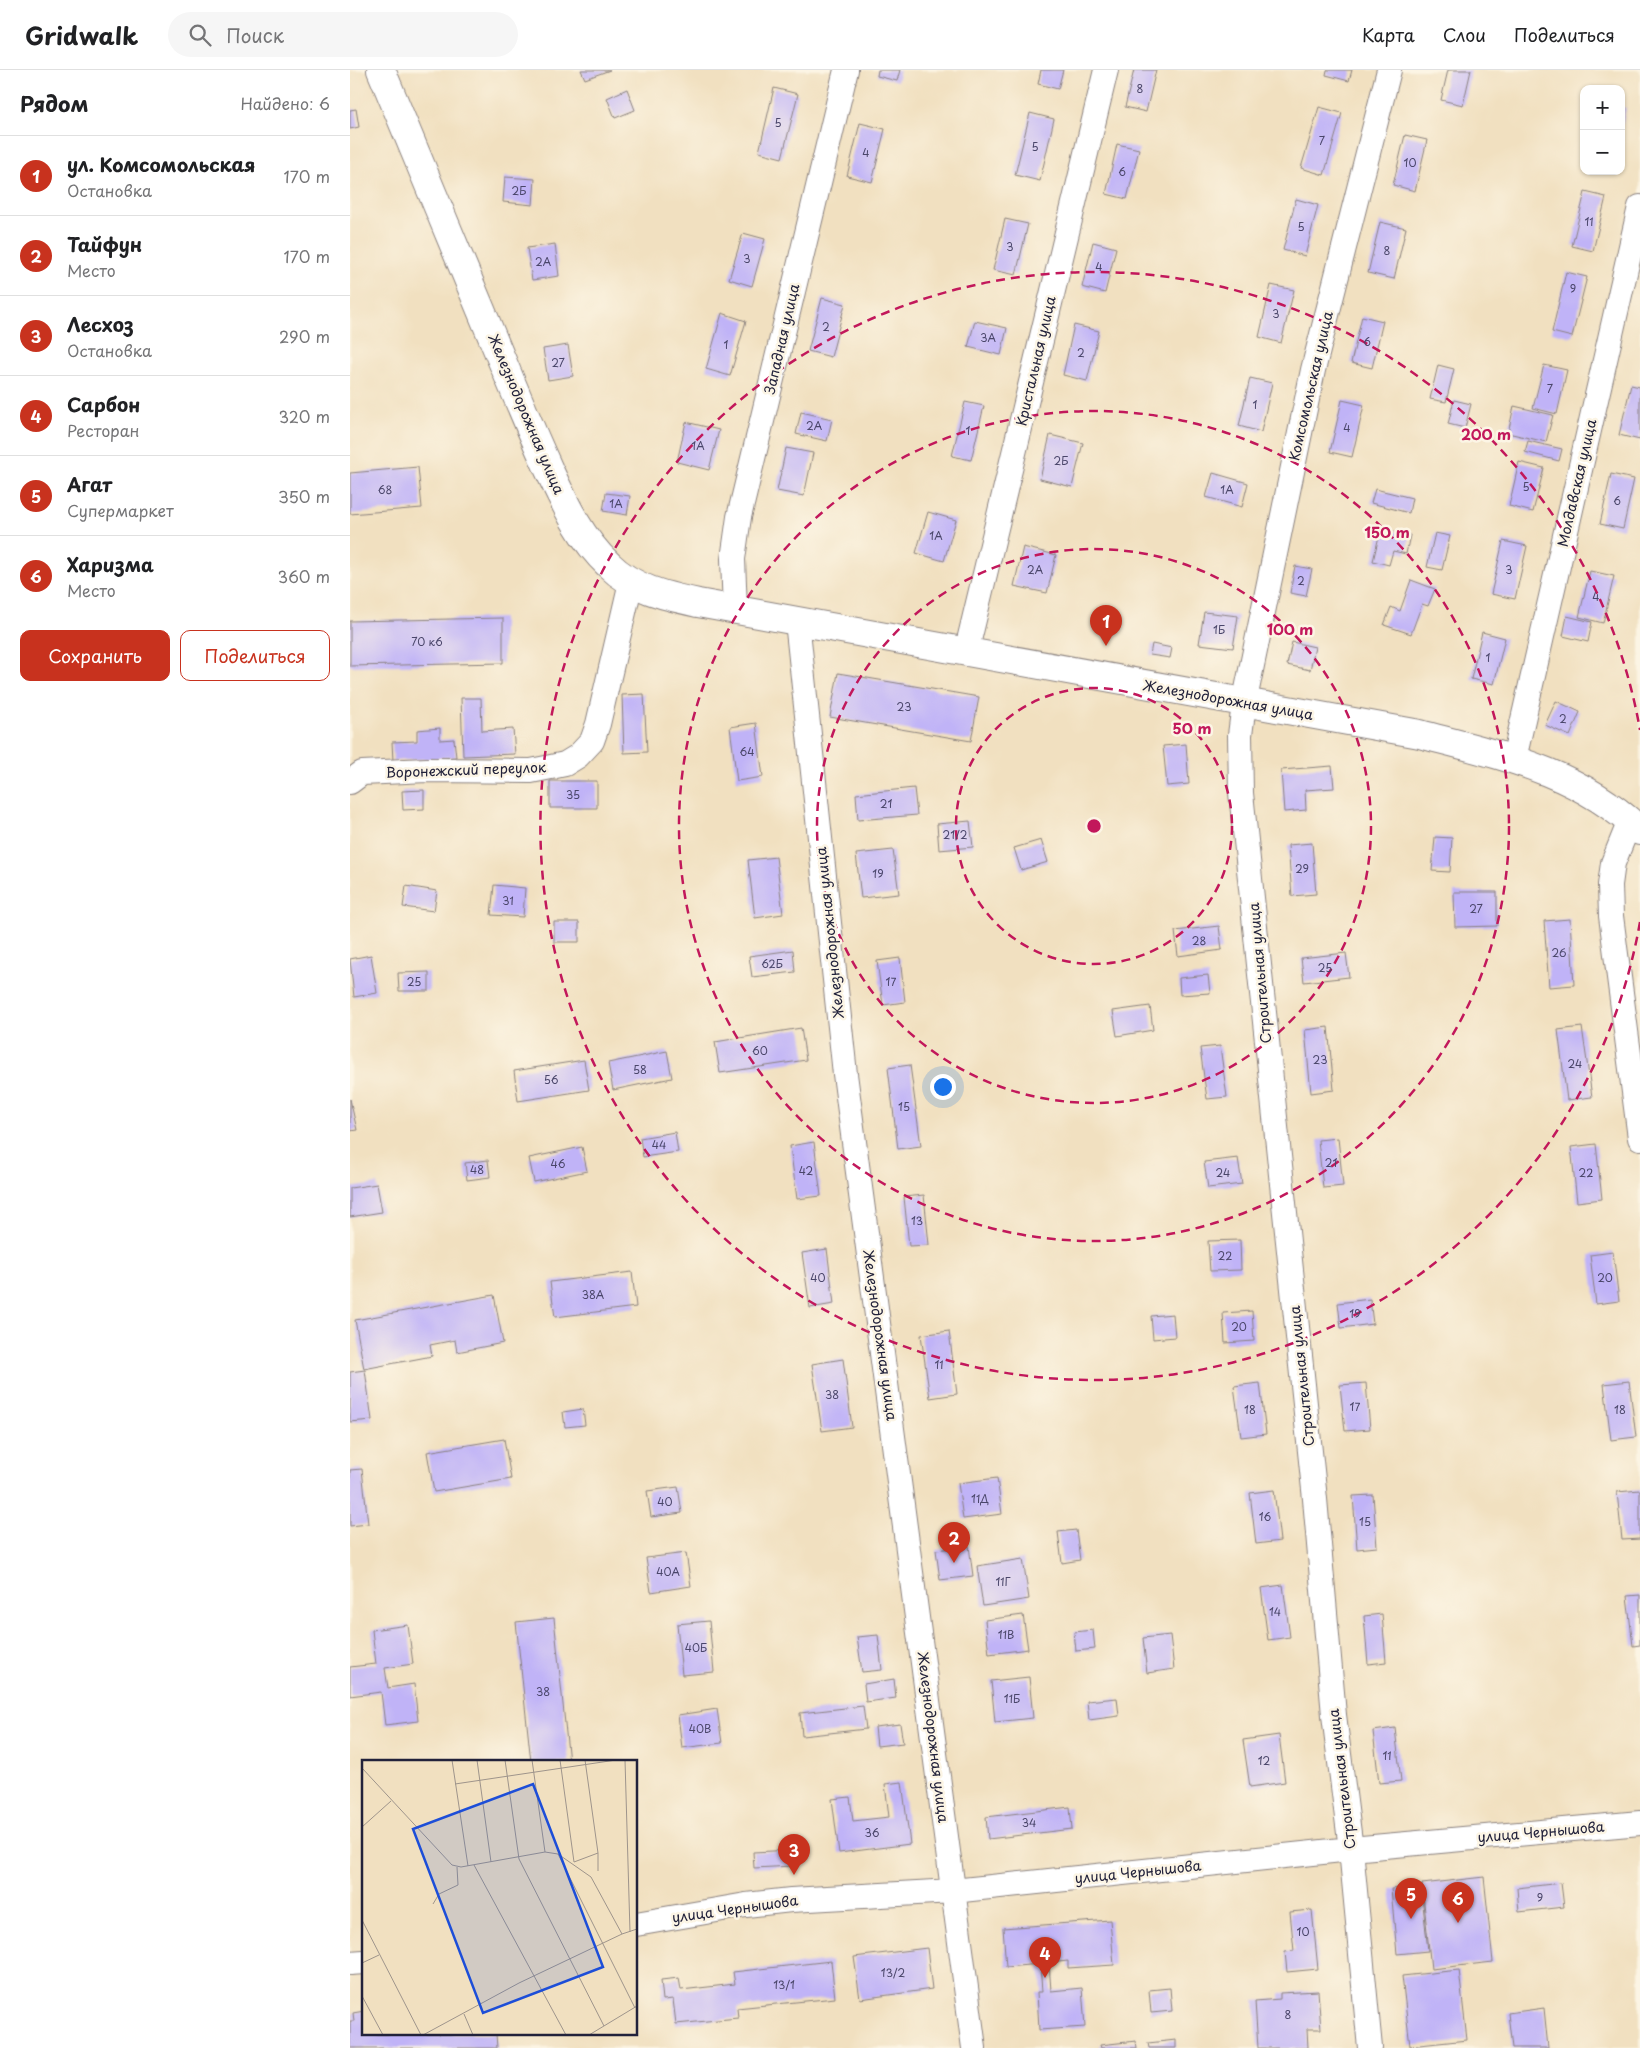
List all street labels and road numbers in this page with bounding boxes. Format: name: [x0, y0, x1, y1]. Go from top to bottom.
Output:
street label: Западная улица: [759, 281, 804, 396]
street label: Кристальная улица: [1010, 294, 1061, 428]
street label: Комсомольская улица: [1283, 309, 1338, 463]
street label: Железнодорожная улица: [483, 330, 570, 498]
street label: Молдавская улица: [1552, 417, 1601, 549]
street label: Железнодорожная улица: [1141, 674, 1315, 725]
street label: Воронежский переулок: [386, 756, 547, 783]
street label: Железнодорожная улица: [810, 846, 849, 1020]
street label: Строительная улица: [1243, 902, 1276, 1044]
street label: Железнодорожная улица: [858, 1248, 903, 1422]
street label: Строительная улица: [1284, 1304, 1319, 1447]
street label: Железнодорожная улица: [913, 1650, 954, 1824]
street label: Строительная улица: [1322, 1707, 1361, 1851]
street label: улица Чернышова: [1477, 1815, 1605, 1848]
street label: улица Чернышова: [1074, 1854, 1203, 1889]
street label: улица Чернышова: [671, 1889, 800, 1928]

